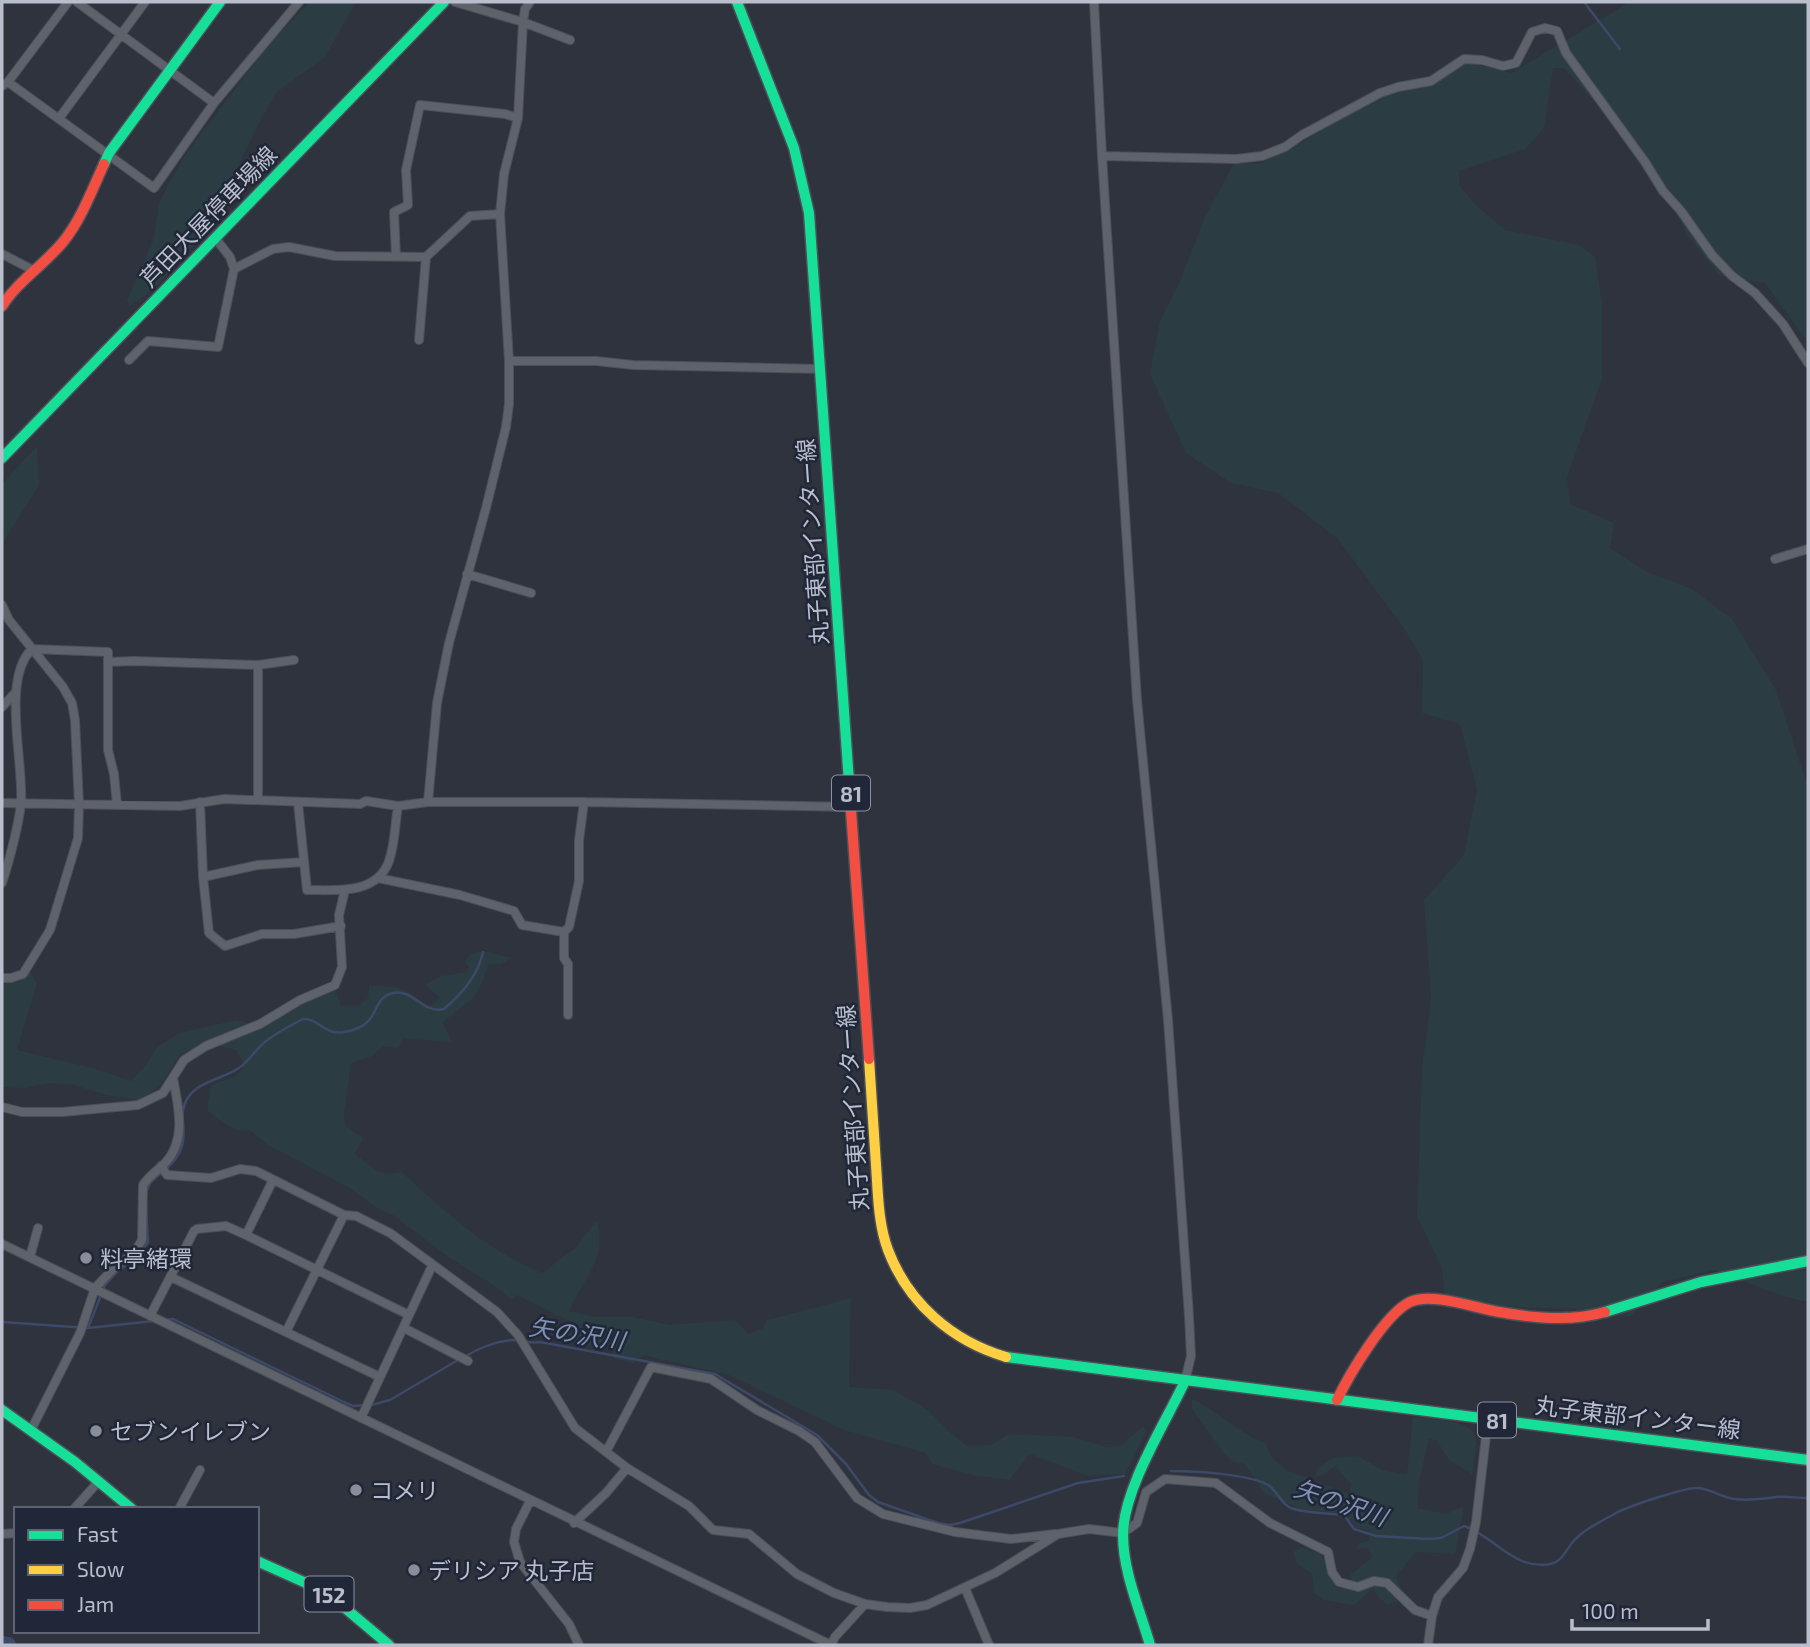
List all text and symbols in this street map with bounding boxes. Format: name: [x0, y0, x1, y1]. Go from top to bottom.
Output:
street label: 芦田大屋停車場線: [134, 140, 282, 292]
street label: 丸子東部インター線: [791, 438, 833, 646]
road number: 81: [832, 776, 870, 810]
street label: 丸子東部インター線: [831, 1004, 873, 1212]
place label: 料亭緒環: [100, 1244, 192, 1272]
marker: 料亭緒環: [78, 1250, 94, 1266]
water label: 矢の沢川: [527, 1311, 630, 1355]
street label: 丸子東部インター線: [1534, 1390, 1742, 1444]
road number: 81: [1478, 1402, 1516, 1438]
place label: セブンイレブン: [110, 1417, 271, 1445]
marker: セブンイレブン: [88, 1423, 104, 1439]
water label: 矢の沢川: [1291, 1473, 1394, 1532]
place label: コメリ: [370, 1476, 439, 1504]
marker: コメリ: [348, 1482, 364, 1498]
legend: [14, 1507, 259, 1633]
text: Fast: [77, 1521, 118, 1546]
text: Slow: [77, 1556, 124, 1581]
place label: デリシア 丸子店: [428, 1556, 594, 1584]
marker: デリシア 丸子店: [406, 1562, 422, 1578]
road number: 152: [304, 1576, 354, 1612]
scale bar: [1572, 1588, 1708, 1632]
text: Jam: [77, 1591, 114, 1616]
text: 100 m: [1582, 1598, 1639, 1623]

